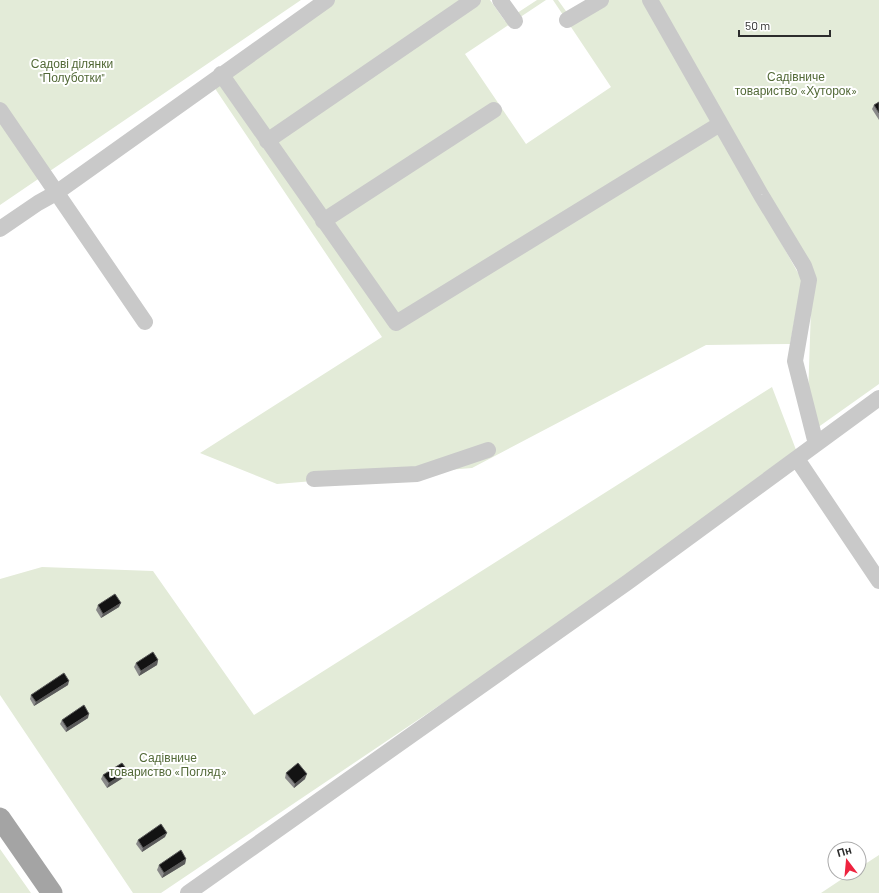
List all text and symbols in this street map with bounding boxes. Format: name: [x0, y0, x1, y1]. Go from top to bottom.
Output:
scale bar: [739, 12, 830, 38]
text: 50 m: [745, 18, 770, 32]
park label: Садові ділянки "Полуботки": [31, 56, 113, 85]
park label: Садівниче товариство «Хуторок»: [735, 69, 857, 98]
park label: Садівниче товариство «Погляд»: [109, 750, 227, 779]
north arrow: [827, 841, 867, 881]
text: Пн: [835, 843, 853, 859]

